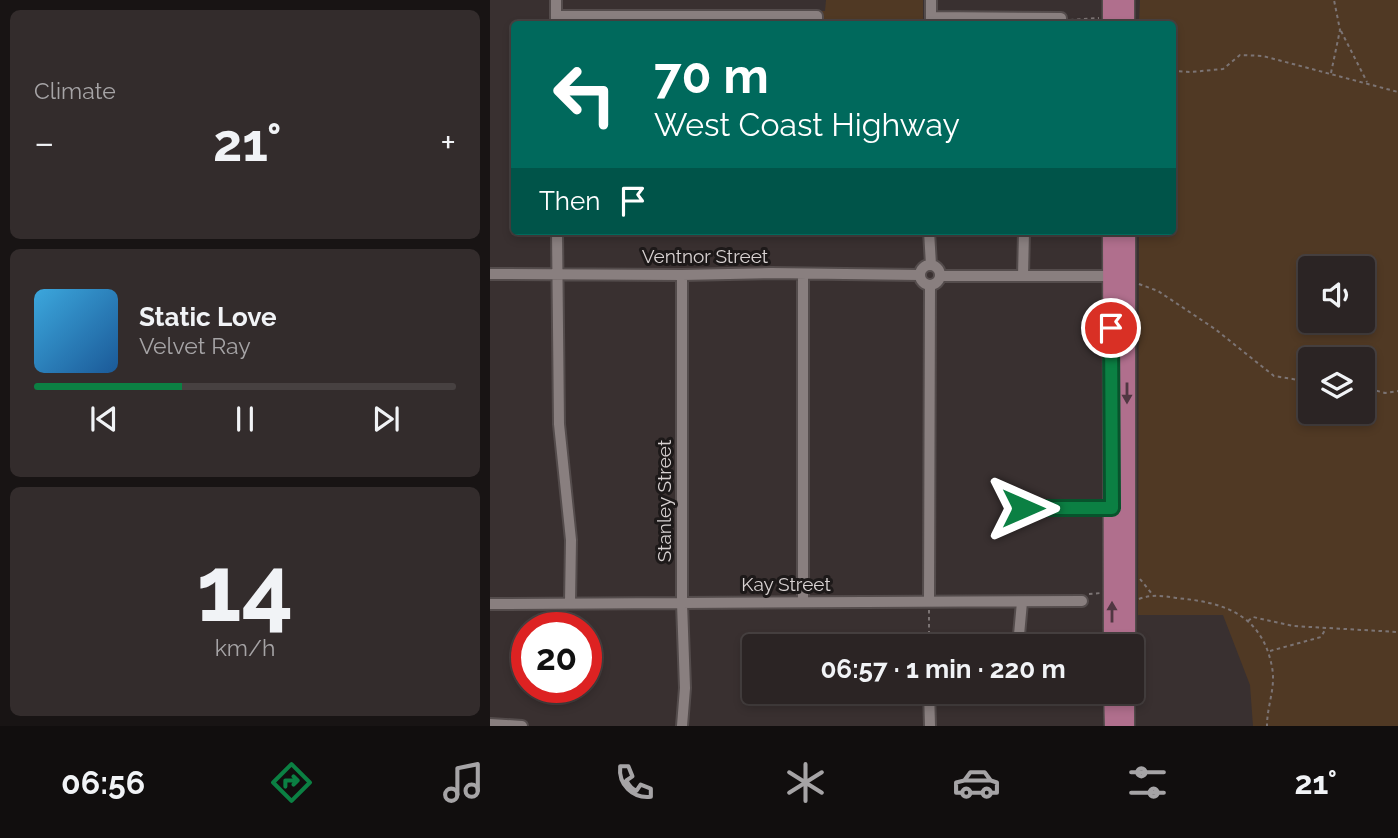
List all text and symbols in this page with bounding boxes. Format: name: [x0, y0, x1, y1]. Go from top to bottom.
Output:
text: 70 m: [654, 47, 769, 104]
icon: left: [539, 49, 630, 140]
text: Climate: [34, 77, 116, 104]
text: West Coast Highway: [654, 106, 960, 143]
text: 21°: [213, 112, 282, 173]
text: −: [34, 120, 54, 165]
text: +: [440, 120, 456, 165]
icon: arrive: [614, 182, 652, 220]
text: Then: [539, 186, 600, 216]
street label: Ventnor Street: [642, 245, 769, 267]
map controls: [1298, 256, 1375, 424]
button: sound: [1298, 256, 1375, 333]
pin: [1081, 298, 1141, 358]
text: Static Love: [139, 302, 277, 332]
icon: arrive: [1092, 309, 1130, 347]
text: Velvet Ray: [139, 332, 251, 359]
button: layers: [1298, 347, 1375, 424]
one-way arrow: [1121, 383, 1133, 405]
icon: previous: [85, 400, 123, 438]
icon: pause: [226, 400, 264, 438]
icon: next: [367, 400, 405, 438]
street label: Stanley Street: [653, 439, 675, 562]
position arrow: [986, 471, 1060, 545]
text: 14: [197, 535, 293, 642]
street label: Kay Street: [741, 573, 831, 595]
one-way arrow: [1106, 601, 1118, 623]
speed limit sign: 20: [511, 612, 602, 703]
text: km/h: [215, 634, 275, 661]
text: 06:57 · 1 min · 220 m: [820, 654, 1066, 684]
icon: directions: [267, 758, 316, 807]
icon: music: [439, 758, 488, 807]
icon: phone: [610, 758, 659, 807]
icon: climate: [781, 758, 830, 807]
icon: car: [952, 758, 1001, 807]
icon: filters: [1123, 758, 1172, 807]
text: 06:56: [61, 764, 145, 801]
text: 21°: [1295, 764, 1337, 801]

